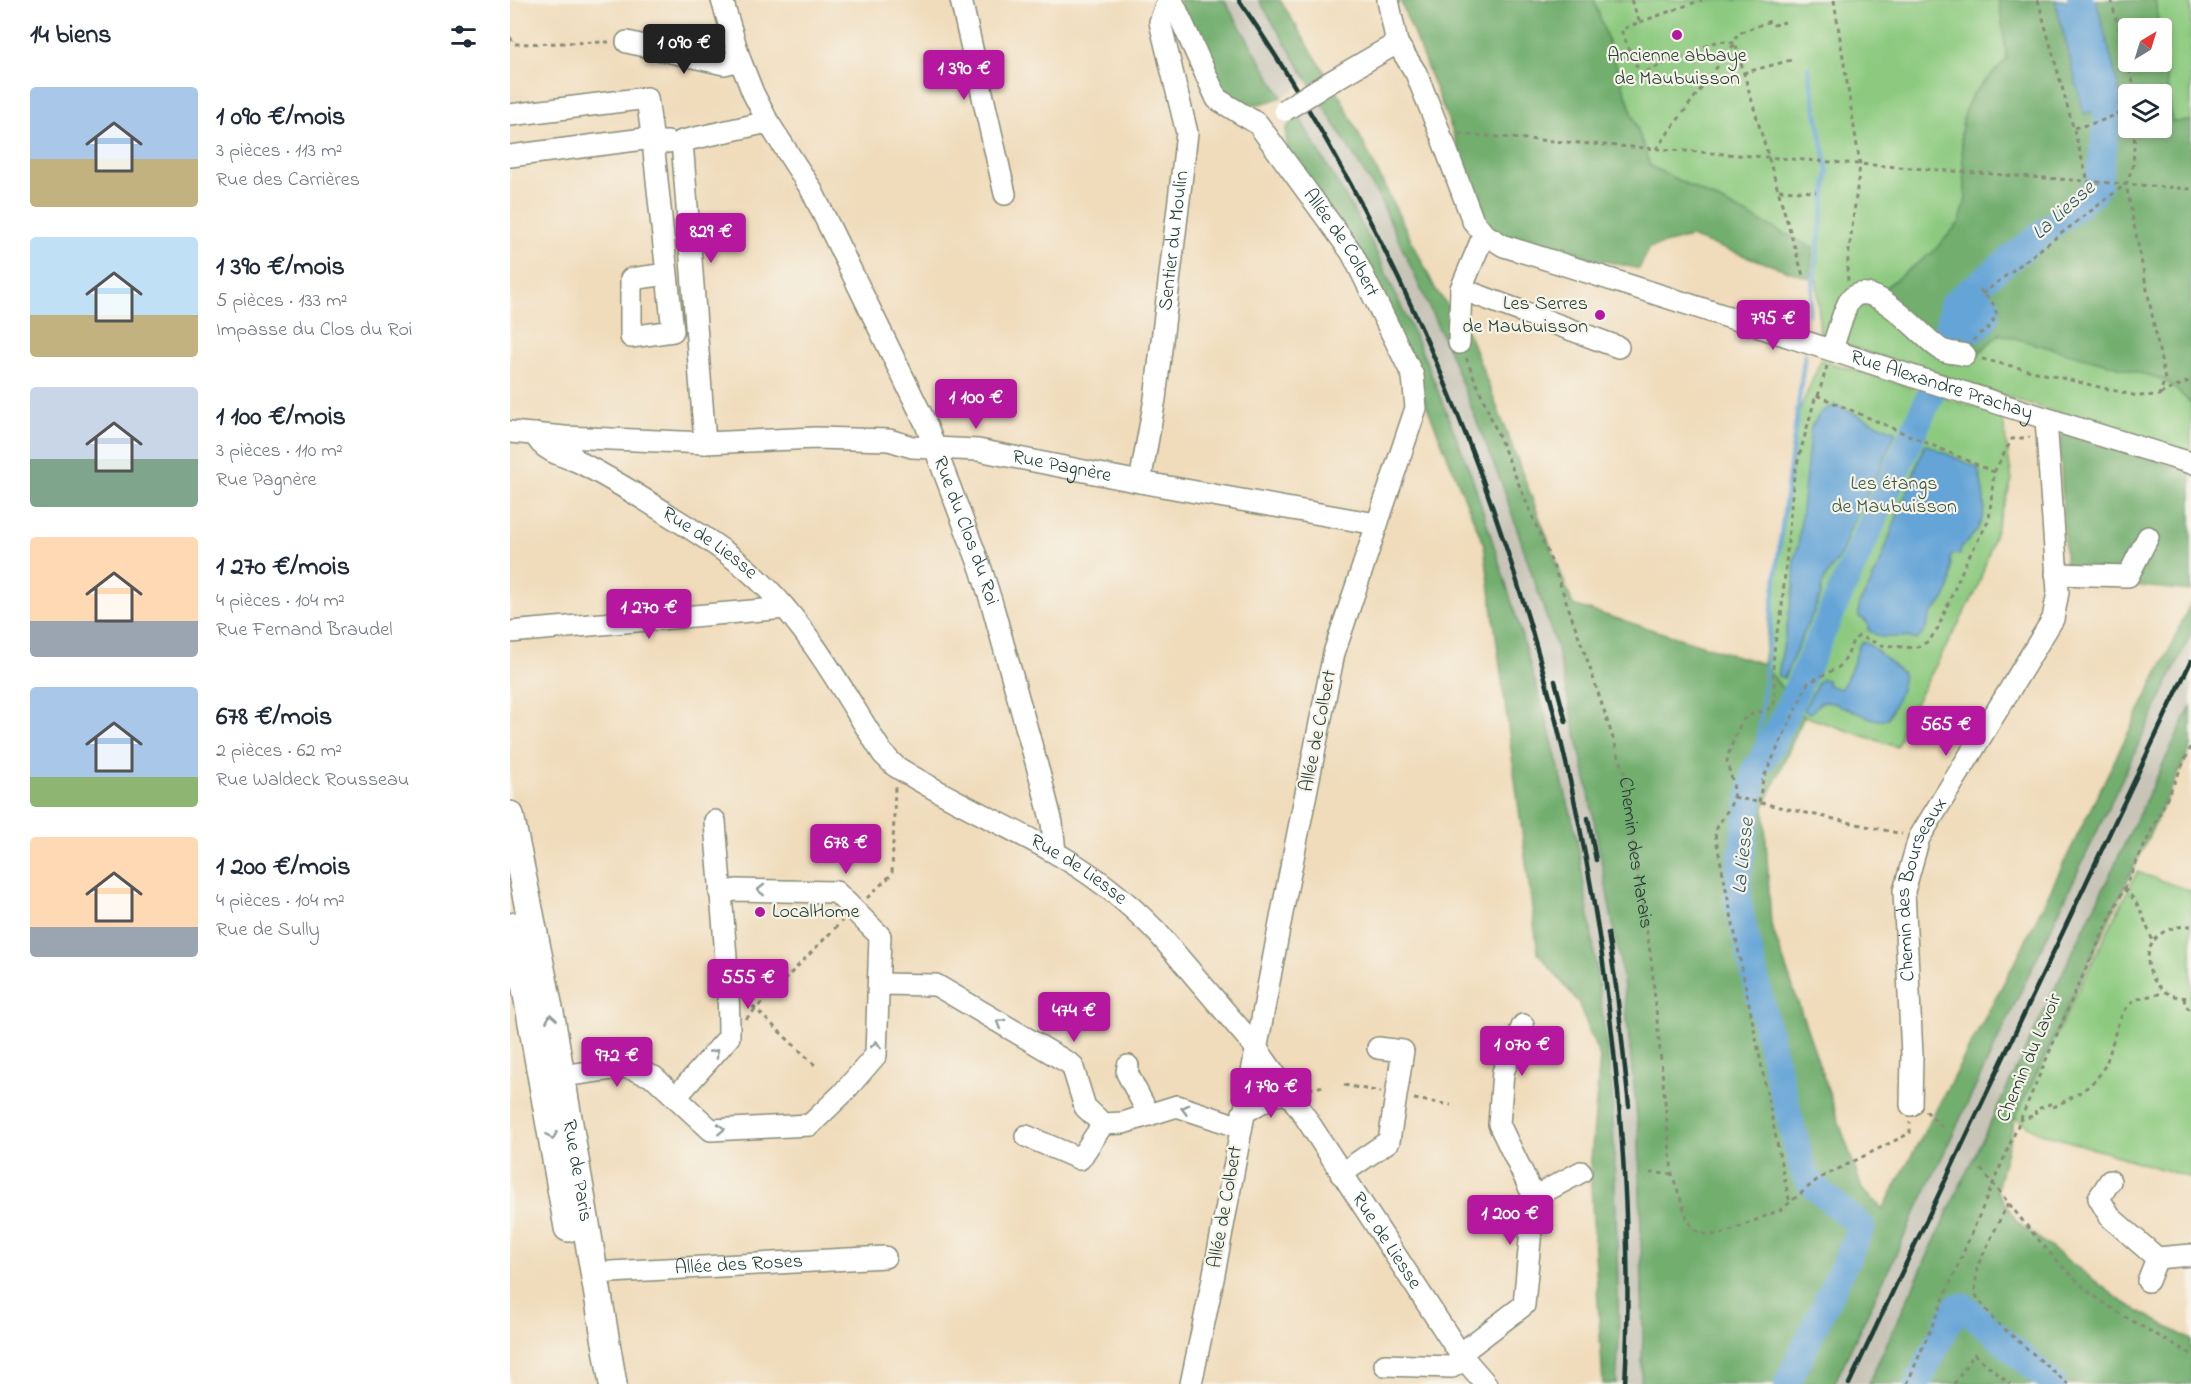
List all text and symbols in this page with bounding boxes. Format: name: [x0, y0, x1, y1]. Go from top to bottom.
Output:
text: 14 biens: [30, 17, 112, 55]
north arrow: [2118, 18, 2172, 72]
map controls: [2118, 18, 2172, 138]
icon: filters: [447, 20, 480, 53]
pin: 1 090 €: [629, 24, 739, 75]
marker: Ancienne abbaye de Maubuisson: [1670, 28, 1684, 42]
text: 1 090 €: [657, 29, 711, 58]
place label: Ancienne abbaye de Maubuisson: [1607, 42, 1747, 94]
pin: 1 390 €: [909, 50, 1019, 101]
text: 1 390 €: [937, 55, 991, 84]
button: layers: [2118, 84, 2172, 138]
text: 1 090 €/mois: [216, 99, 345, 137]
icon: home: [78, 111, 150, 183]
text: 3 pièces · 113 m²: [216, 137, 342, 166]
text: Rue des Carrières: [216, 166, 360, 195]
street label: Sentier du Moulin: [1151, 169, 1197, 312]
water label: La Liesse: [2026, 173, 2103, 248]
street label: Allée de Colbert: [1295, 183, 1386, 302]
pin: 829 €: [669, 213, 753, 264]
text: 829 €: [690, 218, 732, 247]
text: 1 390 €/mois: [216, 249, 345, 287]
icon: home: [78, 261, 150, 333]
text: 5 pièces · 133 m²: [216, 287, 348, 316]
place label: Les Serres de Maubuisson: [1462, 290, 1588, 342]
pin: 795 €: [1731, 300, 1815, 351]
text: 795 €: [1751, 305, 1795, 334]
marker: Les Serres de Maubuisson: [1593, 308, 1607, 322]
text: Impasse du Clos du Roi: [216, 316, 412, 345]
street label: Rue Alexandre Prachay: [1847, 343, 2036, 428]
pin: 1 100 €: [921, 379, 1031, 430]
text: 1 100 €: [949, 384, 1003, 413]
text: 1 100 €/mois: [216, 399, 346, 437]
icon: home: [78, 411, 150, 483]
text: 3 pièces · 110 m²: [216, 437, 343, 466]
street label: Rue Pagnère: [1010, 443, 1114, 491]
street label: Rue du Clos du Roi: [925, 452, 1006, 609]
text: Rue Pagnère: [216, 466, 317, 495]
park label: Les étangs de Maubuisson: [1831, 470, 1957, 522]
street label: Rue de Liesse: [656, 499, 764, 586]
text: 1 270 €/mois: [216, 549, 350, 587]
icon: home: [78, 561, 150, 633]
text: 4 pièces · 104 m²: [216, 587, 345, 616]
pin: 1 270 €: [594, 589, 704, 640]
text: 1 270 €: [620, 594, 678, 623]
text: Rue Fernand Braudel: [216, 616, 393, 645]
street label: Allée de Colbert: [1293, 667, 1345, 795]
text: 678 €/mois: [216, 699, 332, 737]
pin: 565 €: [1904, 706, 1988, 757]
icon: home: [78, 711, 150, 783]
text: 565 €: [1921, 711, 1971, 740]
text: 2 pièces · 62 m²: [216, 737, 342, 766]
text: Rue Waldeck Rousseau: [216, 766, 409, 795]
street label: Chemin des Marais: [1610, 775, 1660, 931]
street label: Chemin des Bourseaux: [1889, 792, 1955, 982]
water label: La Liesse: [1725, 815, 1763, 895]
pin: 678 €: [804, 824, 888, 875]
street label: Rue de Liesse: [1025, 827, 1133, 912]
text: 678 €: [824, 829, 868, 858]
text: 1 200 €/mois: [216, 849, 350, 887]
icon: home: [78, 861, 150, 933]
one-way arrow: [756, 884, 765, 897]
text: 4 pièces · 104 m²: [216, 887, 345, 916]
place label: LocalHome: [772, 898, 859, 927]
marker: LocalHome: [753, 905, 767, 919]
text: Rue de Sully: [216, 916, 320, 945]
pin: 555 €: [706, 959, 790, 1010]
text: 555 €: [721, 964, 775, 993]
street label: Chemin du Lavoir: [1990, 988, 2070, 1127]
pin: 474 €: [1032, 992, 1116, 1043]
text: 474 €: [1052, 997, 1096, 1026]
one-way arrow: [545, 1013, 558, 1023]
one-way arrow: [996, 1019, 1006, 1030]
pin: 1 070 €: [1467, 1026, 1577, 1077]
text: 1 070 €: [1494, 1031, 1550, 1060]
pin: 972 €: [575, 1037, 659, 1088]
one-way arrow: [869, 1040, 882, 1049]
text: 972 €: [595, 1042, 639, 1071]
one-way arrow: [708, 1049, 719, 1060]
pin: 1 790 €: [1216, 1068, 1326, 1119]
text: 1 790 €: [1244, 1073, 1298, 1102]
one-way arrow: [1180, 1104, 1190, 1117]
street label: Rue de Paris: [554, 1118, 600, 1224]
one-way arrow: [717, 1123, 726, 1136]
one-way arrow: [545, 1132, 557, 1141]
street label: Allée de Colbert: [1201, 1143, 1251, 1270]
street label: Rue de Liesse: [1344, 1186, 1429, 1295]
pin: 1 200 €: [1455, 1195, 1565, 1246]
text: 1 200 €: [1481, 1200, 1539, 1229]
street label: Allée des Roses: [674, 1247, 804, 1283]

